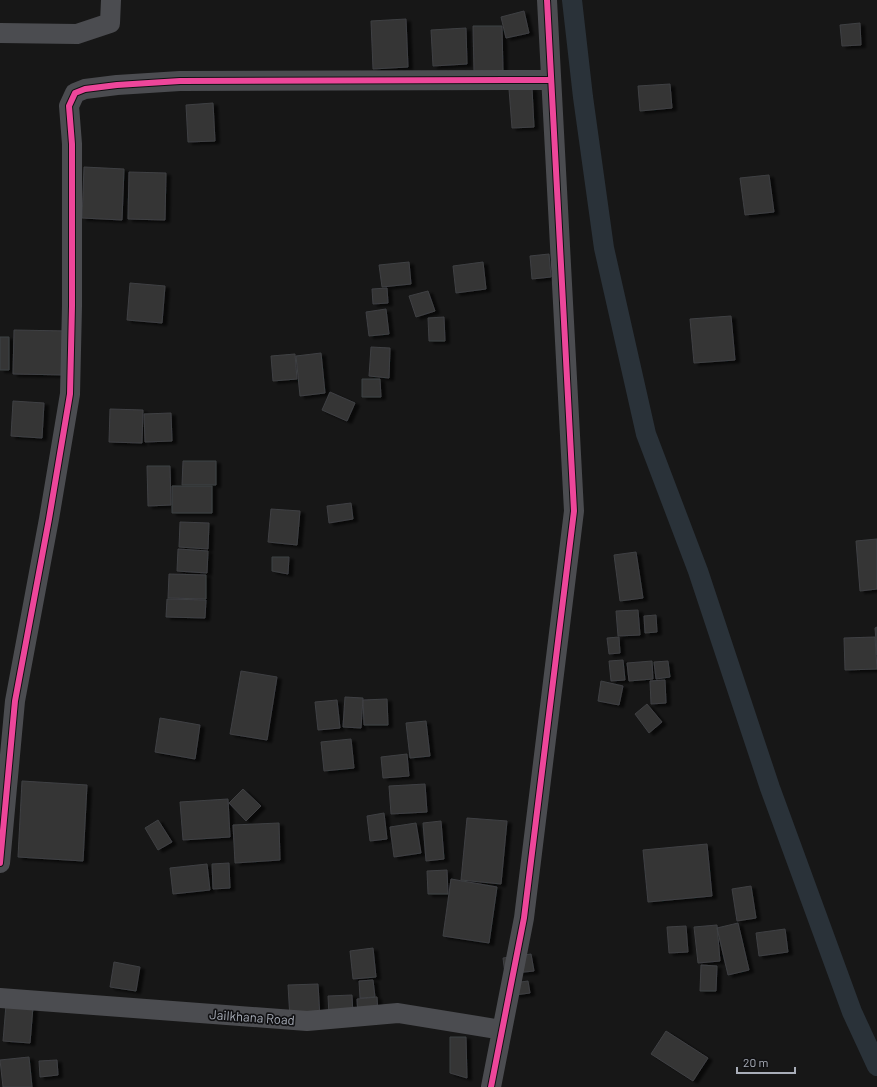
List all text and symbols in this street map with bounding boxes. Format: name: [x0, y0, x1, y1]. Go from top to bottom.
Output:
street label: Jailkhana Road: [209, 1006, 295, 1028]
scale bar: [737, 1049, 795, 1075]
text: 20 m: [743, 1055, 769, 1069]

